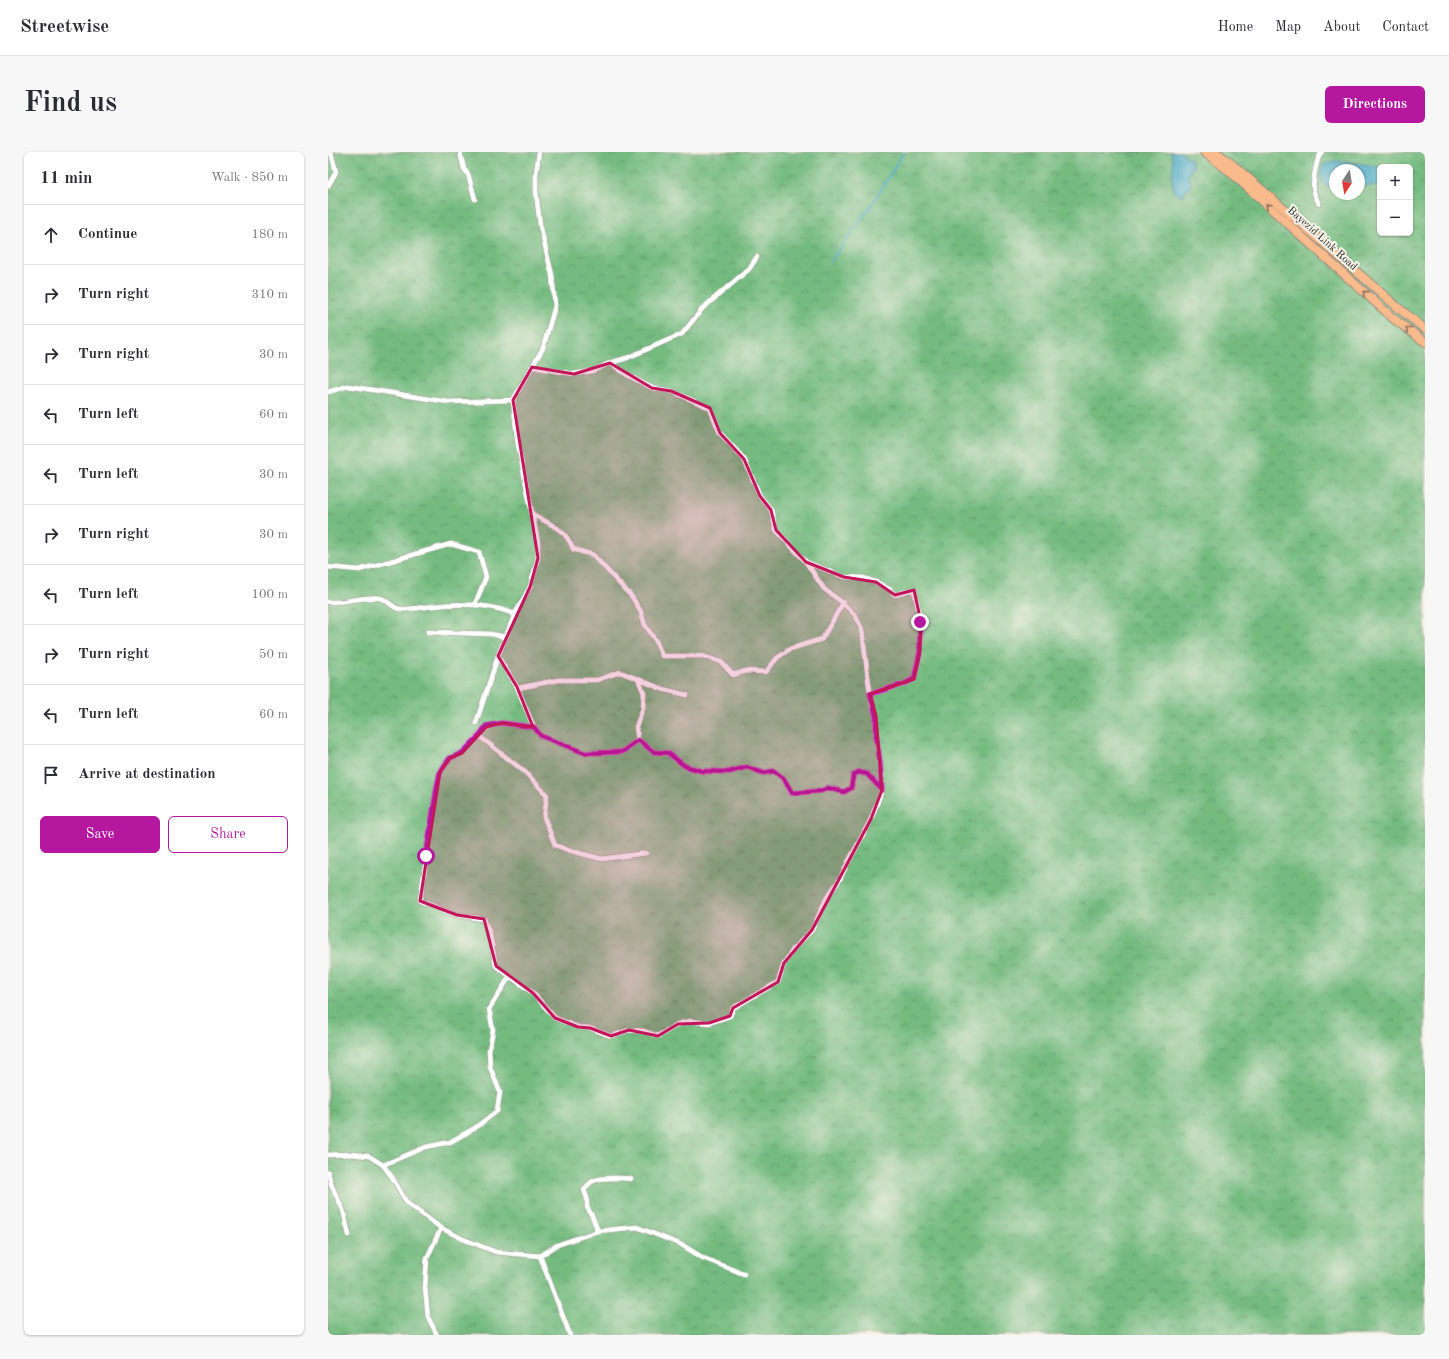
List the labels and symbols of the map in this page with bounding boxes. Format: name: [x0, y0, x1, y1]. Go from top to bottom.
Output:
north arrow: [1329, 164, 1365, 200]
one-way arrow: [1266, 204, 1273, 211]
street label: Bayezid Link Road: [1285, 205, 1359, 273]
one-way arrow: [1362, 290, 1370, 297]
one-way arrow: [1405, 327, 1412, 334]
route end: [911, 613, 929, 631]
route start: [417, 847, 435, 865]

